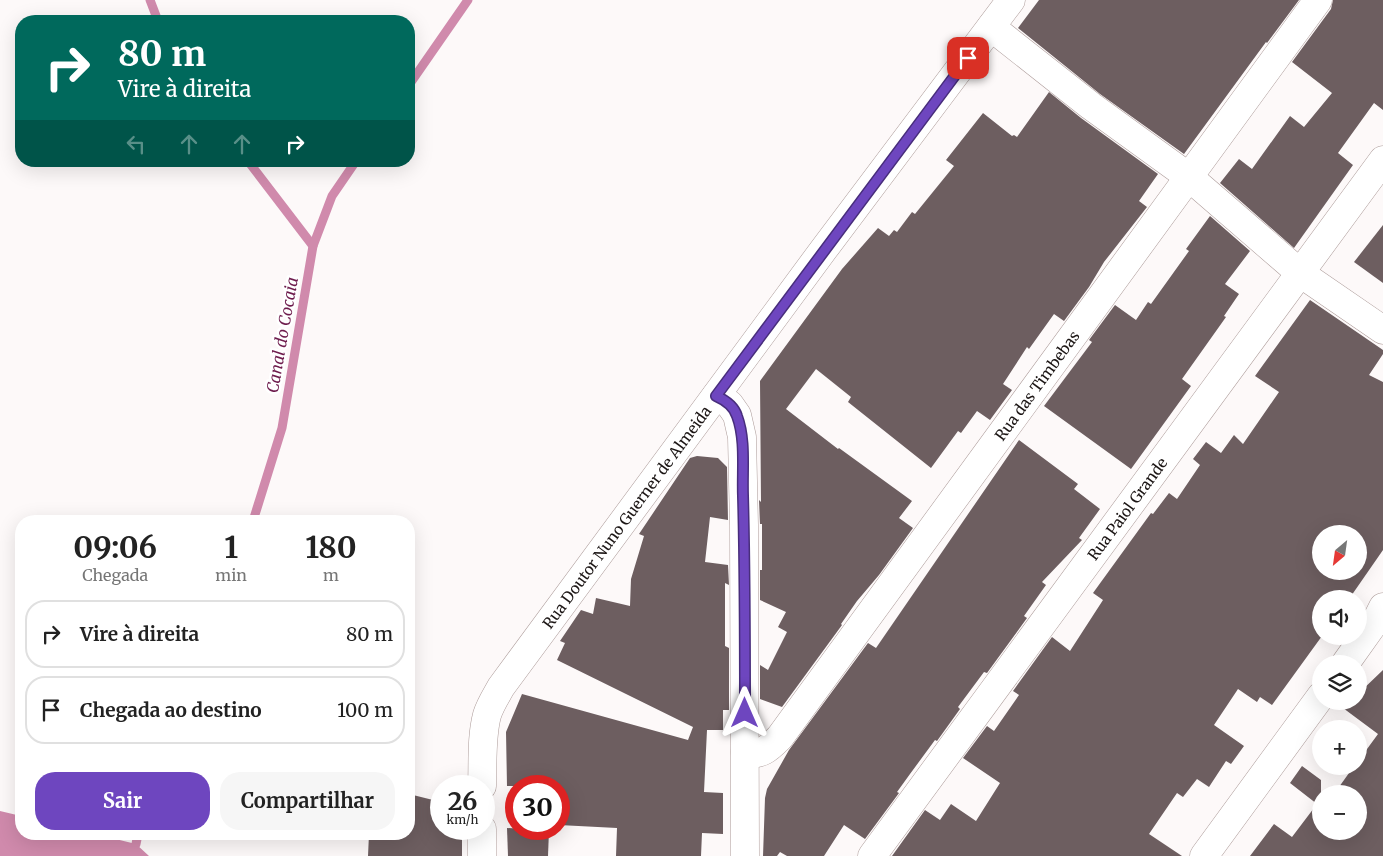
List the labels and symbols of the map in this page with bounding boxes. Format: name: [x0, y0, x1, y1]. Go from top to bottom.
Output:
pin: [947, 37, 989, 79]
water label: Canal do Cocaia: [262, 276, 302, 394]
street label: Rua das Timbebas: [990, 327, 1083, 444]
street label: Rua Doutor Nuno Guerner de Almeida: [538, 402, 715, 632]
street label: Rua Paiol Grande: [1083, 453, 1171, 564]
north arrow: [1312, 525, 1368, 580]
position arrow: [718, 686, 770, 738]
speed limit sign: 30: [505, 775, 570, 840]

